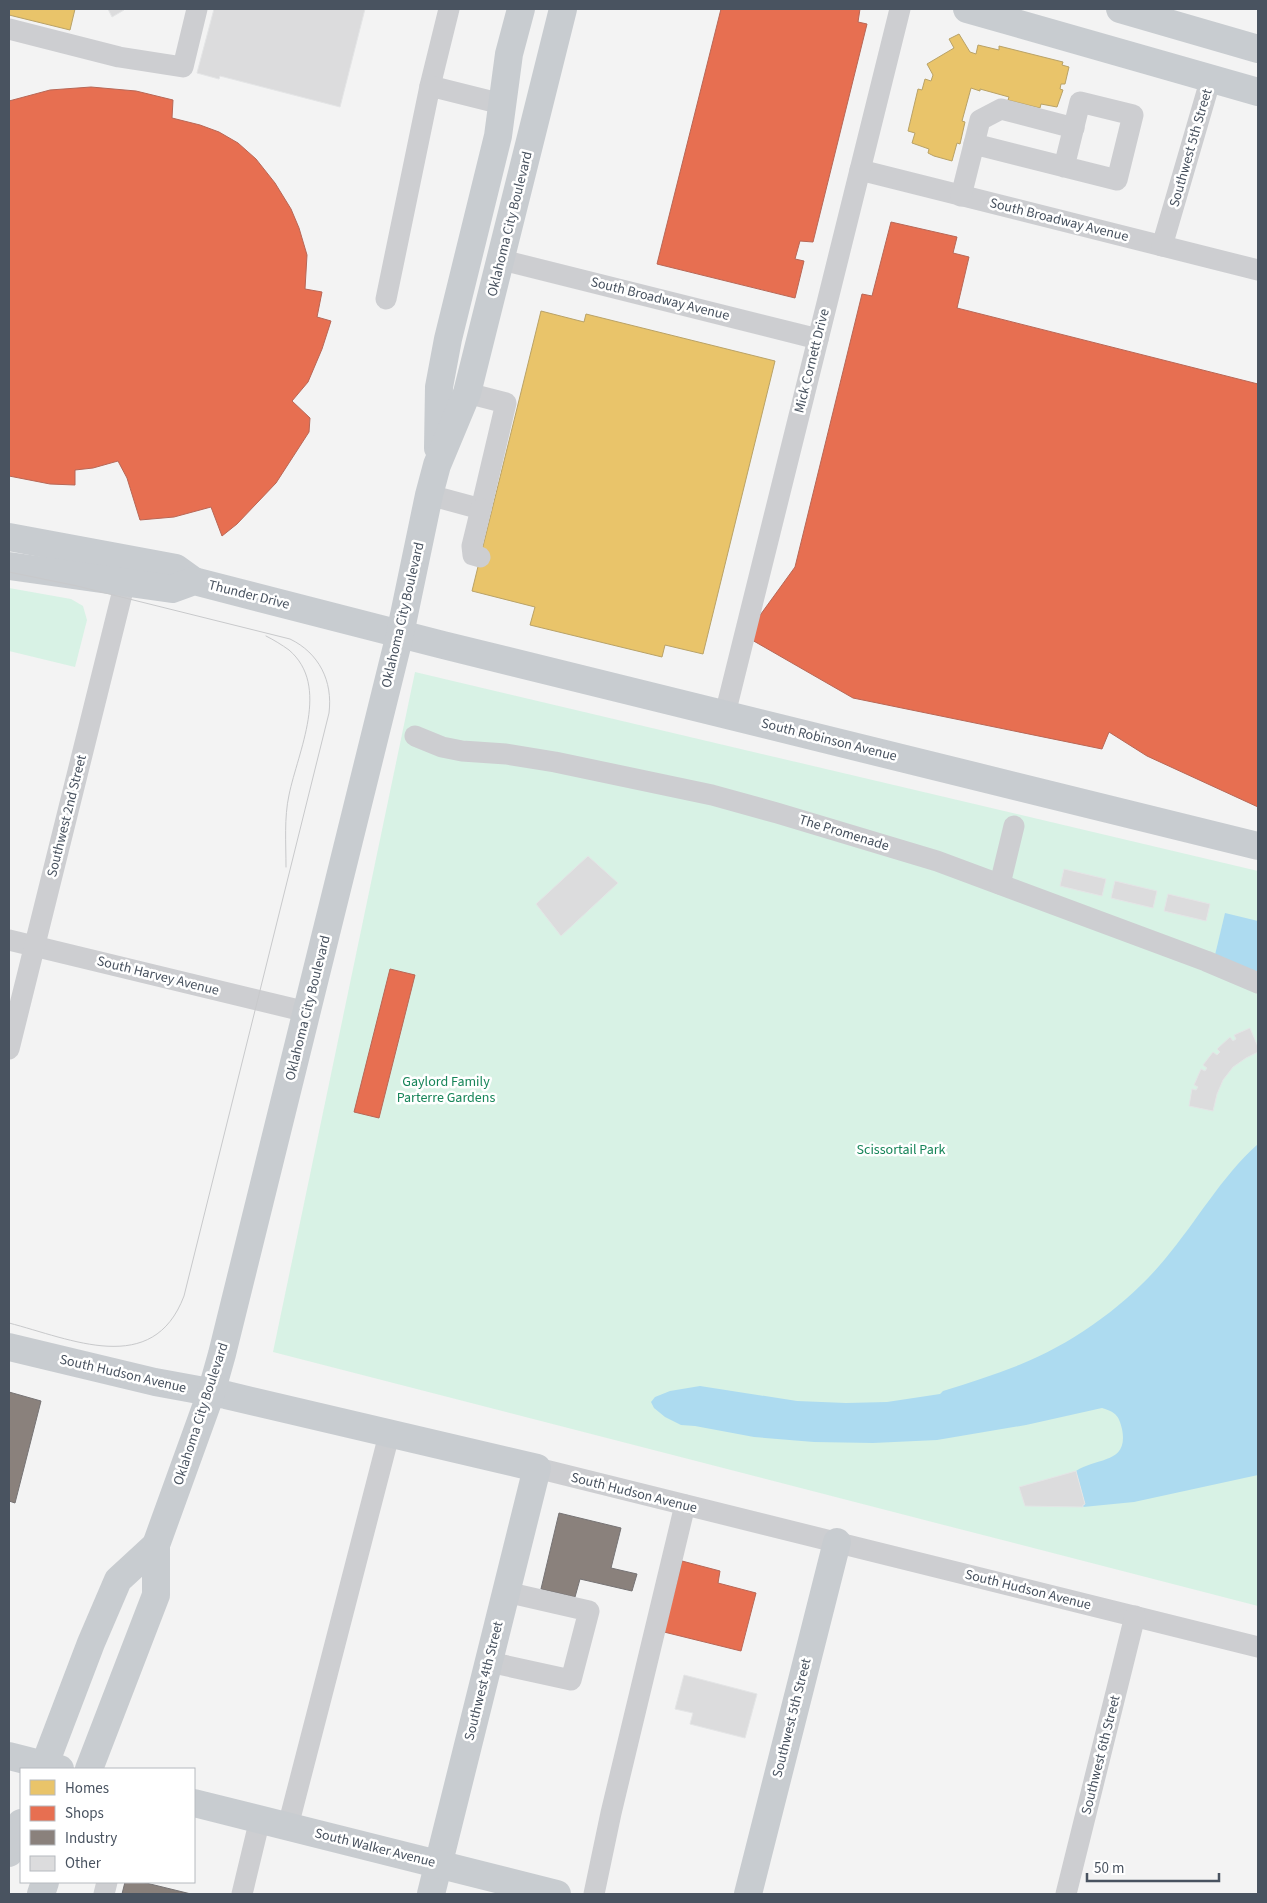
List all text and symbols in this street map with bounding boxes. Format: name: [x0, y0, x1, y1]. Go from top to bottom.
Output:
street label: Southwest 5th Street: [1165, 86, 1218, 210]
street label: Oklahoma City Boulevard: [482, 149, 538, 299]
street label: South Broadway Avenue: [987, 193, 1131, 247]
street label: South Broadway Avenue: [588, 272, 732, 326]
street label: Mick Cornett Drive: [789, 307, 835, 415]
street label: Oklahoma City Boulevard: [377, 540, 429, 690]
street label: Thunder Drive: [206, 575, 292, 615]
street label: South Robinson Avenue: [759, 713, 899, 767]
street label: Southwest 2nd Street: [42, 753, 92, 879]
street label: The Promenade: [797, 810, 891, 856]
street label: Oklahoma City Boulevard: [280, 933, 336, 1083]
street label: South Harvey Avenue: [95, 951, 221, 1001]
park label: Gaylord Family Parterre Gardens: [397, 1072, 495, 1108]
park label: Scissortail Park: [857, 1140, 946, 1160]
street label: Oklahoma City Boulevard: [168, 1340, 234, 1488]
street label: South Hudson Avenue: [58, 1350, 188, 1398]
street label: South Hudson Avenue: [569, 1468, 699, 1518]
street label: South Hudson Avenue: [963, 1565, 1093, 1615]
street label: Southwest 4th Street: [460, 1619, 509, 1743]
street label: Southwest 5th Street: [768, 1656, 817, 1780]
street label: Southwest 6th Street: [1077, 1693, 1126, 1817]
legend: [20, 1768, 195, 1883]
text: Homes: [65, 1778, 109, 1799]
text: Shops: [65, 1803, 104, 1824]
street label: South Walker Avenue: [313, 1823, 437, 1873]
text: Industry: [65, 1828, 117, 1849]
scale bar: [1087, 1850, 1220, 1882]
text: Other: [65, 1853, 102, 1874]
text: 50 m: [1094, 1858, 1124, 1879]

